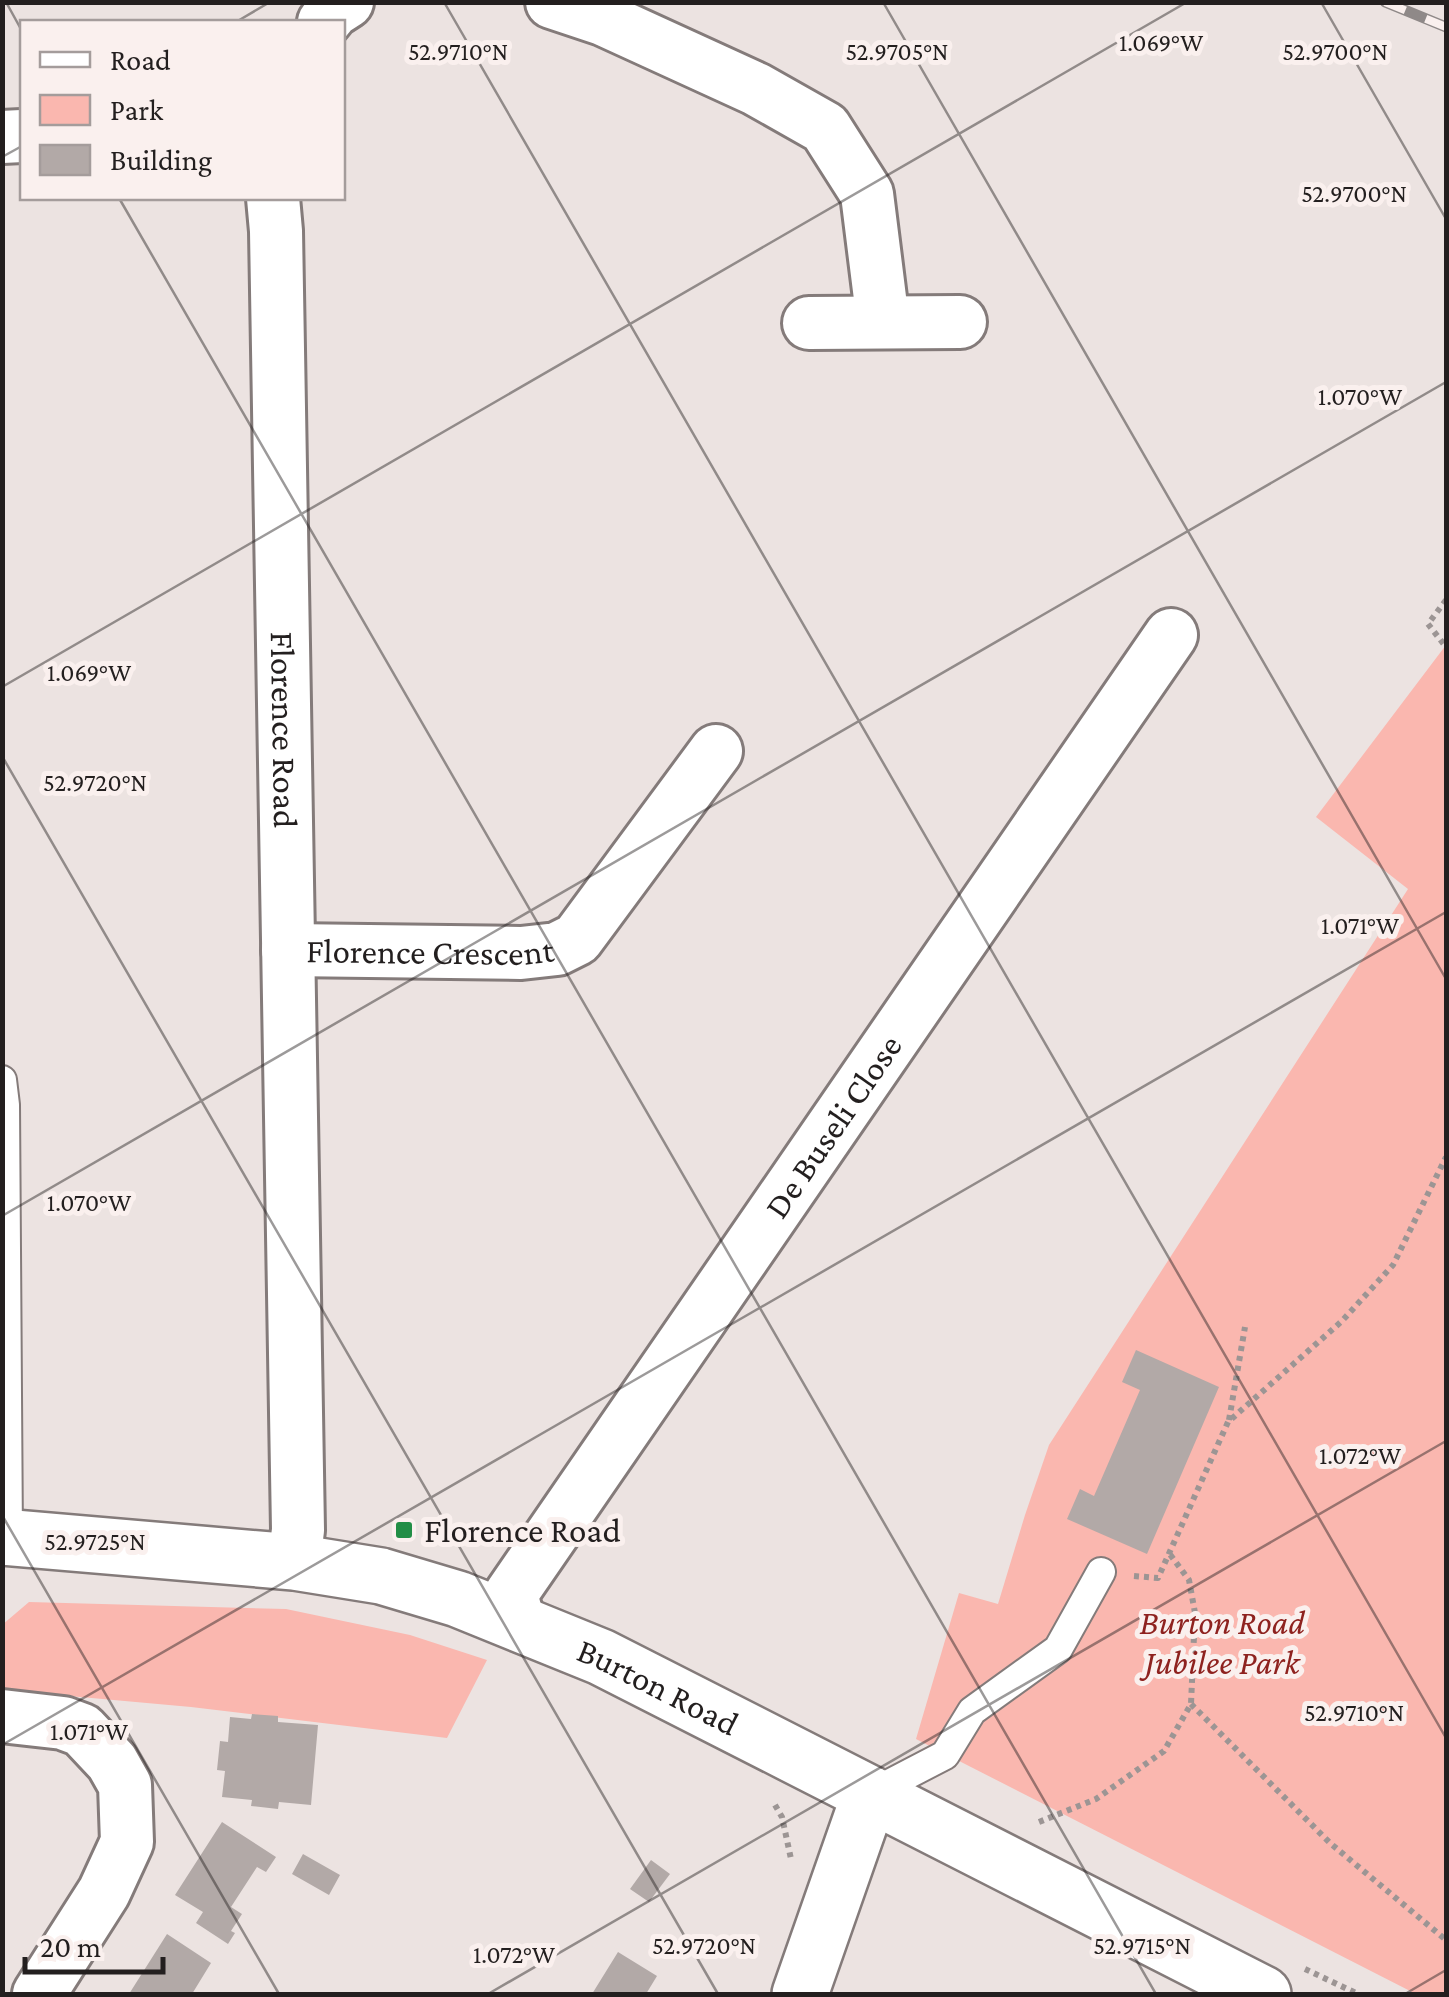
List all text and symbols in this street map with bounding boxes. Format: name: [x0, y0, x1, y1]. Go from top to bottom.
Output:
legend: [20, 20, 345, 200]
text: 1.069°W: [1119, 29, 1203, 56]
text: 52.9710°N: [408, 38, 508, 65]
text: 52.9705°N: [845, 38, 949, 65]
text: 52.9700°N: [1282, 38, 1388, 65]
text: Road: [110, 43, 171, 76]
text: Park: [110, 93, 164, 126]
text: Building: [110, 143, 212, 177]
text: 52.9700°N: [1301, 180, 1407, 207]
text: 1.070°W: [1318, 383, 1402, 410]
street label: Florence Road: [263, 631, 305, 829]
text: 1.069°W: [47, 659, 131, 686]
text: 52.9720°N: [43, 769, 147, 796]
text: 1.071°W: [1321, 912, 1399, 939]
street label: Florence Crescent: [306, 930, 556, 973]
street label: De Buseli Close: [757, 1027, 910, 1225]
text: 1.070°W: [47, 1189, 131, 1216]
text: 1.072°W: [1319, 1442, 1401, 1469]
place label: Florence Road: [424, 1511, 621, 1550]
marker: Florence Road: [393, 1519, 415, 1541]
text: 52.9725°N: [44, 1528, 146, 1555]
park label: Burton Road Jubilee Park: [1138, 1603, 1306, 1682]
street label: Burton Road: [572, 1631, 745, 1744]
text: 52.9710°N: [1304, 1699, 1404, 1726]
text: 1.071°W: [50, 1718, 128, 1745]
scale bar: [25, 1912, 162, 1974]
text: 20 m: [40, 1930, 101, 1963]
text: 52.9720°N: [652, 1932, 756, 1959]
text: 52.9715°N: [1093, 1932, 1191, 1959]
text: 1.072°W: [473, 1941, 555, 1968]

